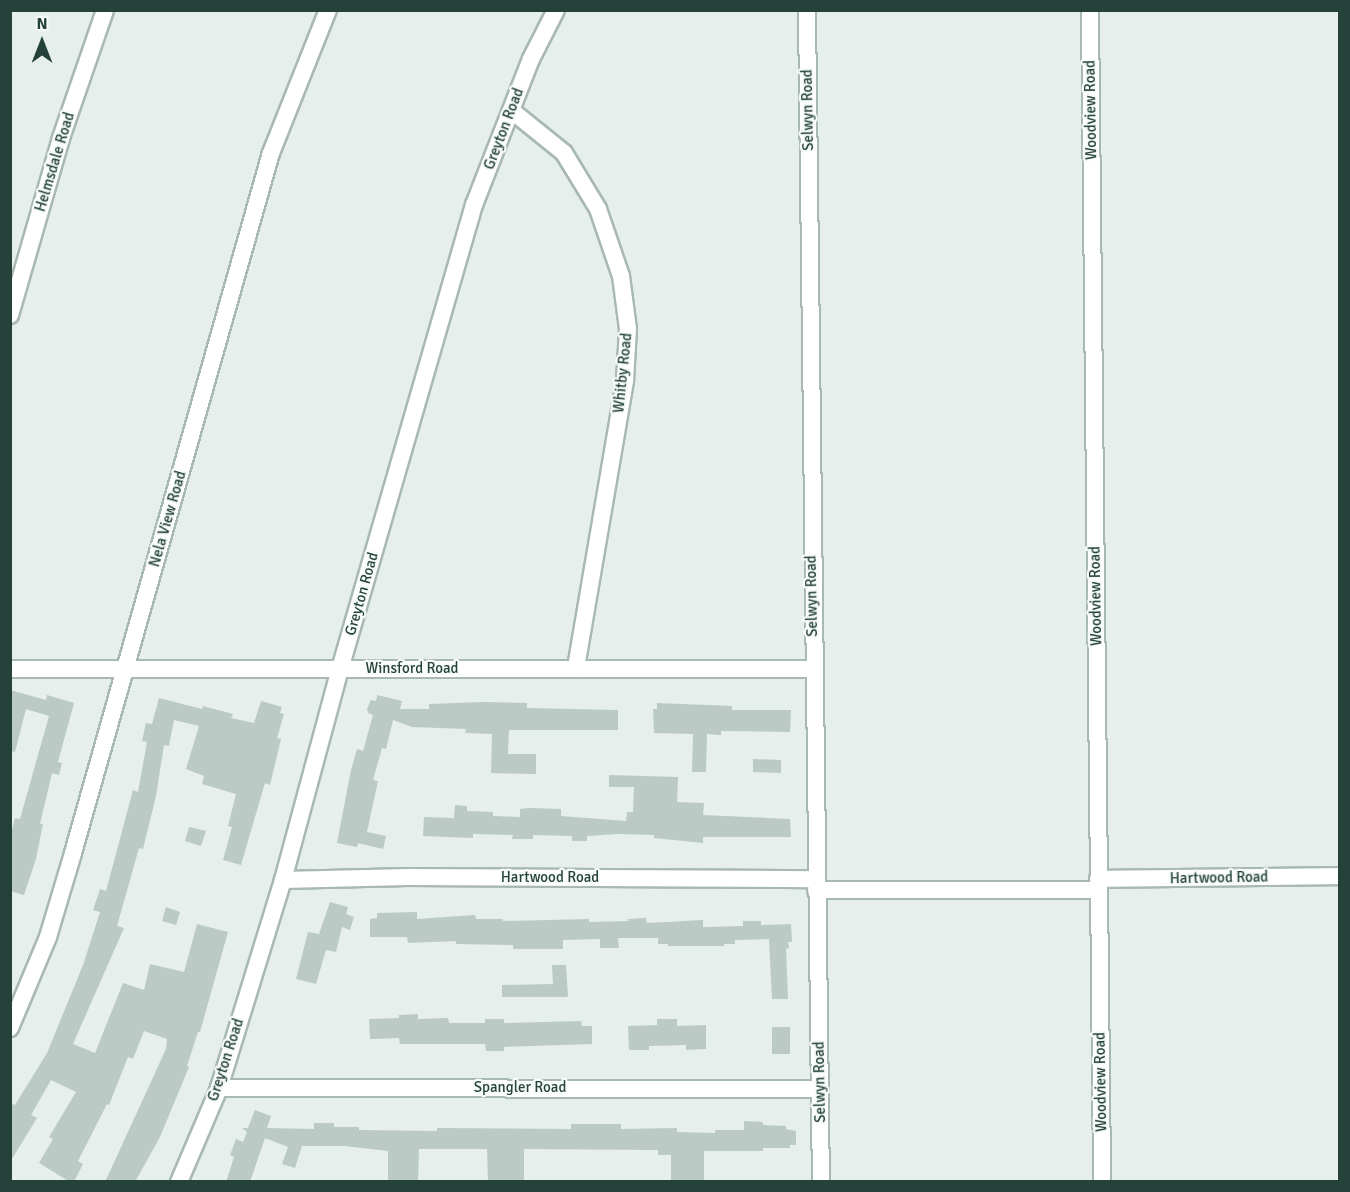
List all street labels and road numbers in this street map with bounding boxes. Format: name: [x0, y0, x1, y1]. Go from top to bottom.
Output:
street label: Woodview Road: [1081, 60, 1101, 160]
street label: Selwyn Road: [798, 69, 818, 151]
street label: Greyton Road: [480, 86, 528, 172]
street label: Helmsdale Road: [31, 110, 79, 214]
street label: Whitby Road: [610, 332, 636, 414]
street label: Nela View Road: [146, 469, 190, 569]
street label: Woodview Road: [1086, 546, 1106, 646]
street label: Greyton Road: [342, 550, 382, 638]
street label: Selwyn Road: [802, 555, 822, 637]
street label: Winsford Road: [366, 660, 458, 678]
street label: Hartwood Road: [1170, 868, 1268, 888]
street label: Hartwood Road: [501, 869, 599, 887]
street label: Greyton Road: [204, 1016, 248, 1104]
street label: Woodview Road: [1091, 1032, 1111, 1132]
street label: Selwyn Road: [810, 1041, 830, 1123]
street label: Spangler Road: [474, 1079, 566, 1097]

